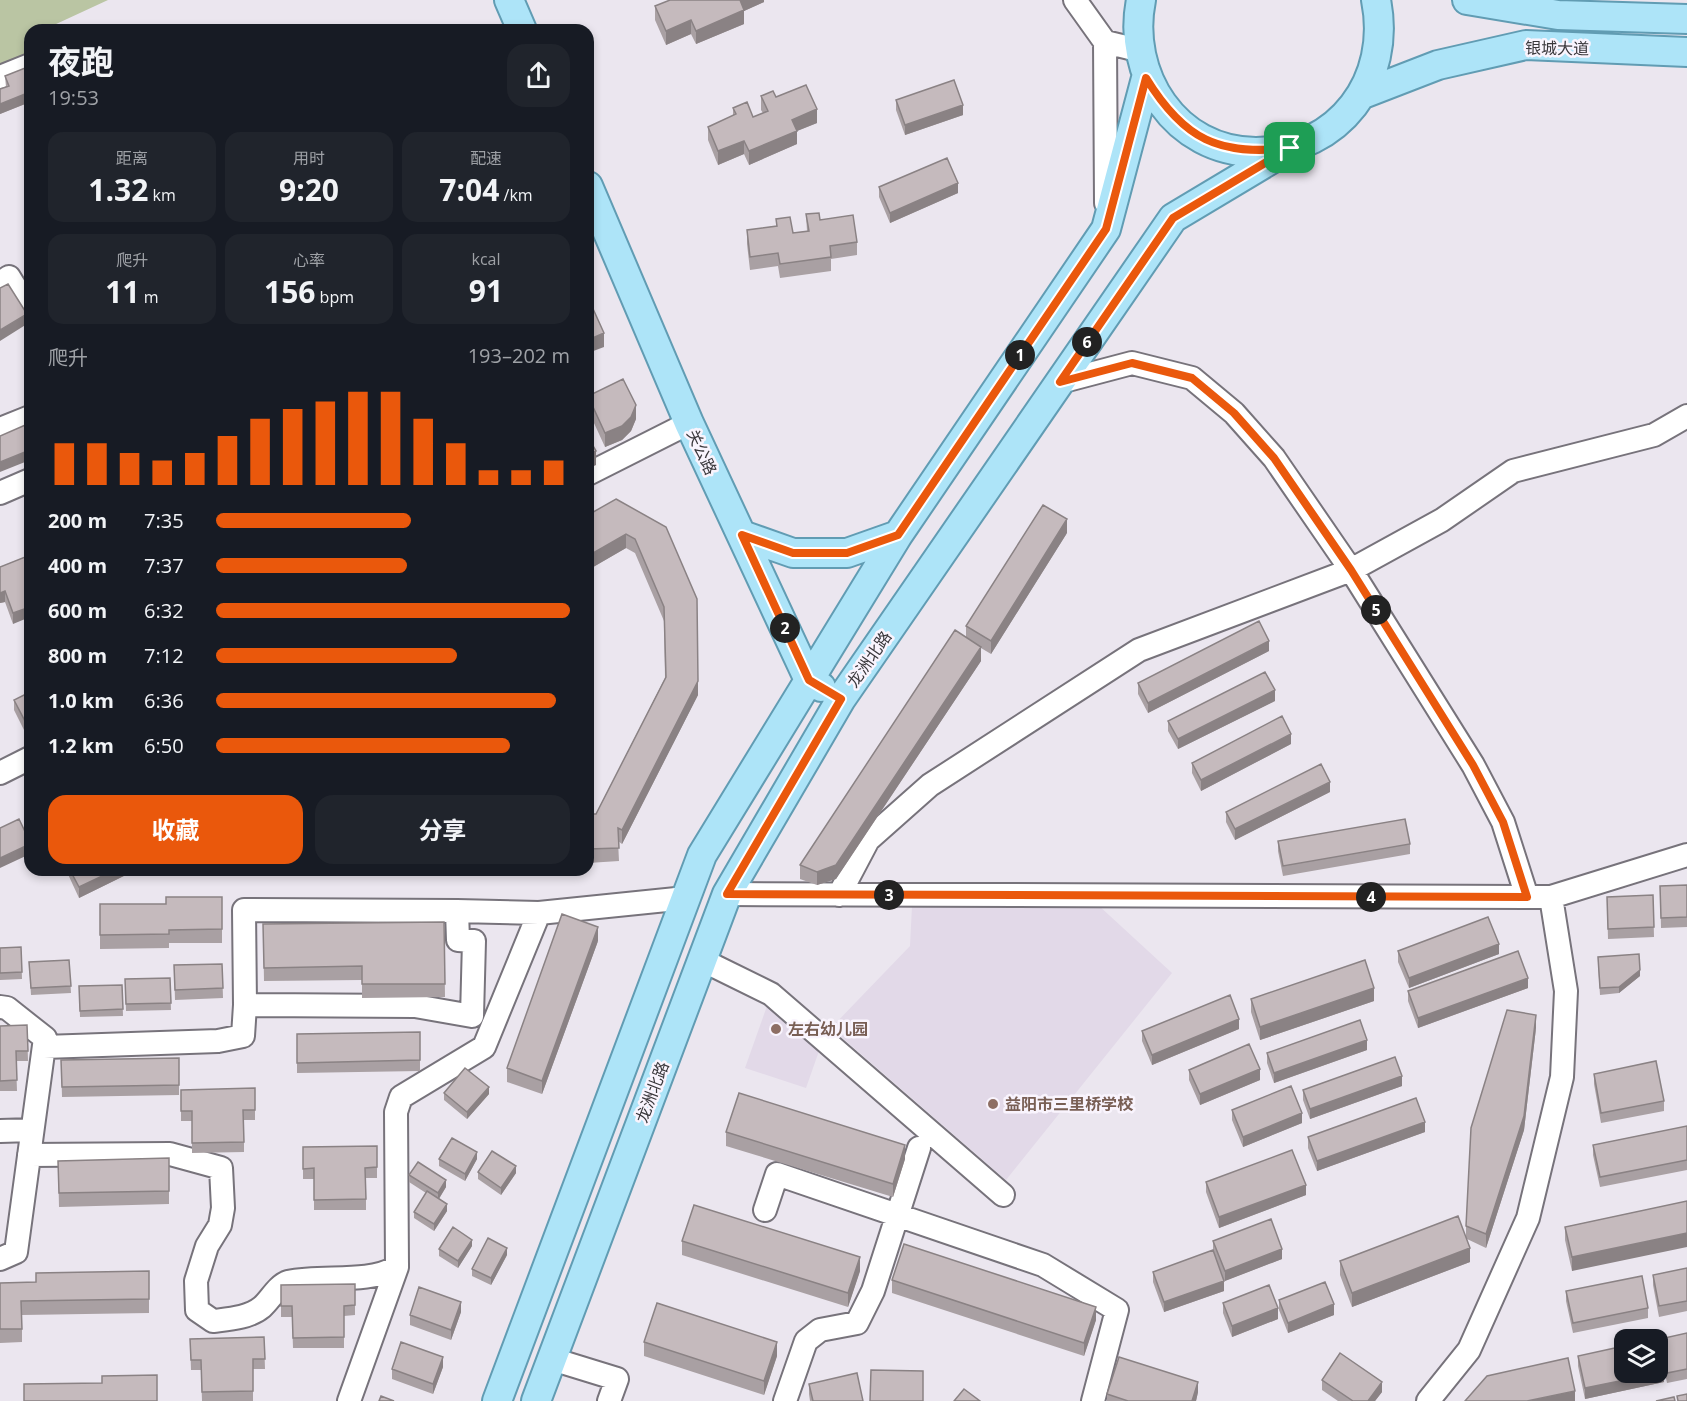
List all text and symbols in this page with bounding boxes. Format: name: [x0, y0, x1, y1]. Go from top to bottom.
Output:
street label: 银城大道: [1525, 36, 1589, 60]
text: 夜跑: [48, 39, 114, 84]
button: share: [507, 44, 570, 107]
text: 19:53: [48, 84, 99, 111]
pin: [1264, 122, 1315, 173]
icon: arrive: [1273, 131, 1306, 164]
text: 距离: [116, 147, 148, 169]
text: 用时: [293, 147, 325, 169]
text: 配速: [470, 147, 502, 169]
text: 1.32: [88, 169, 148, 210]
text: 9:20: [279, 169, 339, 210]
text: 7:04: [439, 169, 499, 210]
text: km: [148, 184, 176, 206]
text: /km: [499, 184, 533, 206]
text: kcal: [472, 248, 501, 270]
text: 爬升: [116, 249, 148, 271]
text: 心率: [293, 249, 325, 271]
text: 91: [469, 270, 503, 311]
text: 11: [105, 271, 140, 312]
text: 156: [264, 271, 315, 312]
text: m: [140, 286, 159, 308]
text: bpm: [315, 286, 354, 308]
pin: 6: [1072, 327, 1102, 357]
text: 6: [1082, 331, 1092, 353]
pin: 1: [1005, 340, 1035, 370]
text: 193–202 m: [468, 342, 570, 369]
text: 爬升: [48, 344, 88, 371]
text: 1: [1015, 344, 1025, 366]
street label: 关公路: [682, 426, 722, 478]
text: 200 m: [48, 507, 107, 534]
text: 7:35: [144, 507, 184, 534]
text: 400 m: [48, 552, 107, 579]
text: 7:37: [144, 552, 184, 579]
pin: 5: [1361, 595, 1391, 625]
text: 600 m: [48, 597, 107, 624]
text: 6:32: [144, 597, 184, 624]
text: 5: [1371, 599, 1381, 621]
pin: 2: [770, 613, 800, 643]
text: 2: [780, 617, 790, 639]
street label: 龙洲北路: [842, 626, 896, 692]
text: 800 m: [48, 642, 107, 669]
text: 7:12: [144, 642, 184, 669]
text: 1.0 km: [48, 687, 114, 714]
text: 6:36: [144, 687, 184, 714]
text: 1.2 km: [48, 732, 114, 759]
text: 6:50: [144, 732, 184, 759]
button: 收藏: [48, 795, 303, 864]
button: 分享: [315, 795, 570, 864]
pin: 3: [874, 880, 904, 910]
pin: 4: [1356, 882, 1386, 912]
text: 3: [884, 884, 894, 906]
text: 4: [1366, 886, 1376, 908]
place label: 左右幼儿园: [788, 1018, 868, 1040]
marker: 左右幼儿园: [769, 1022, 783, 1036]
street label: 龙洲北路: [630, 1058, 674, 1126]
place label: 益阳市三里桥学校: [1005, 1093, 1134, 1115]
marker: 益阳市三里桥学校: [986, 1097, 1000, 1111]
map controls: [1614, 1329, 1668, 1383]
button: layers: [1614, 1329, 1668, 1383]

